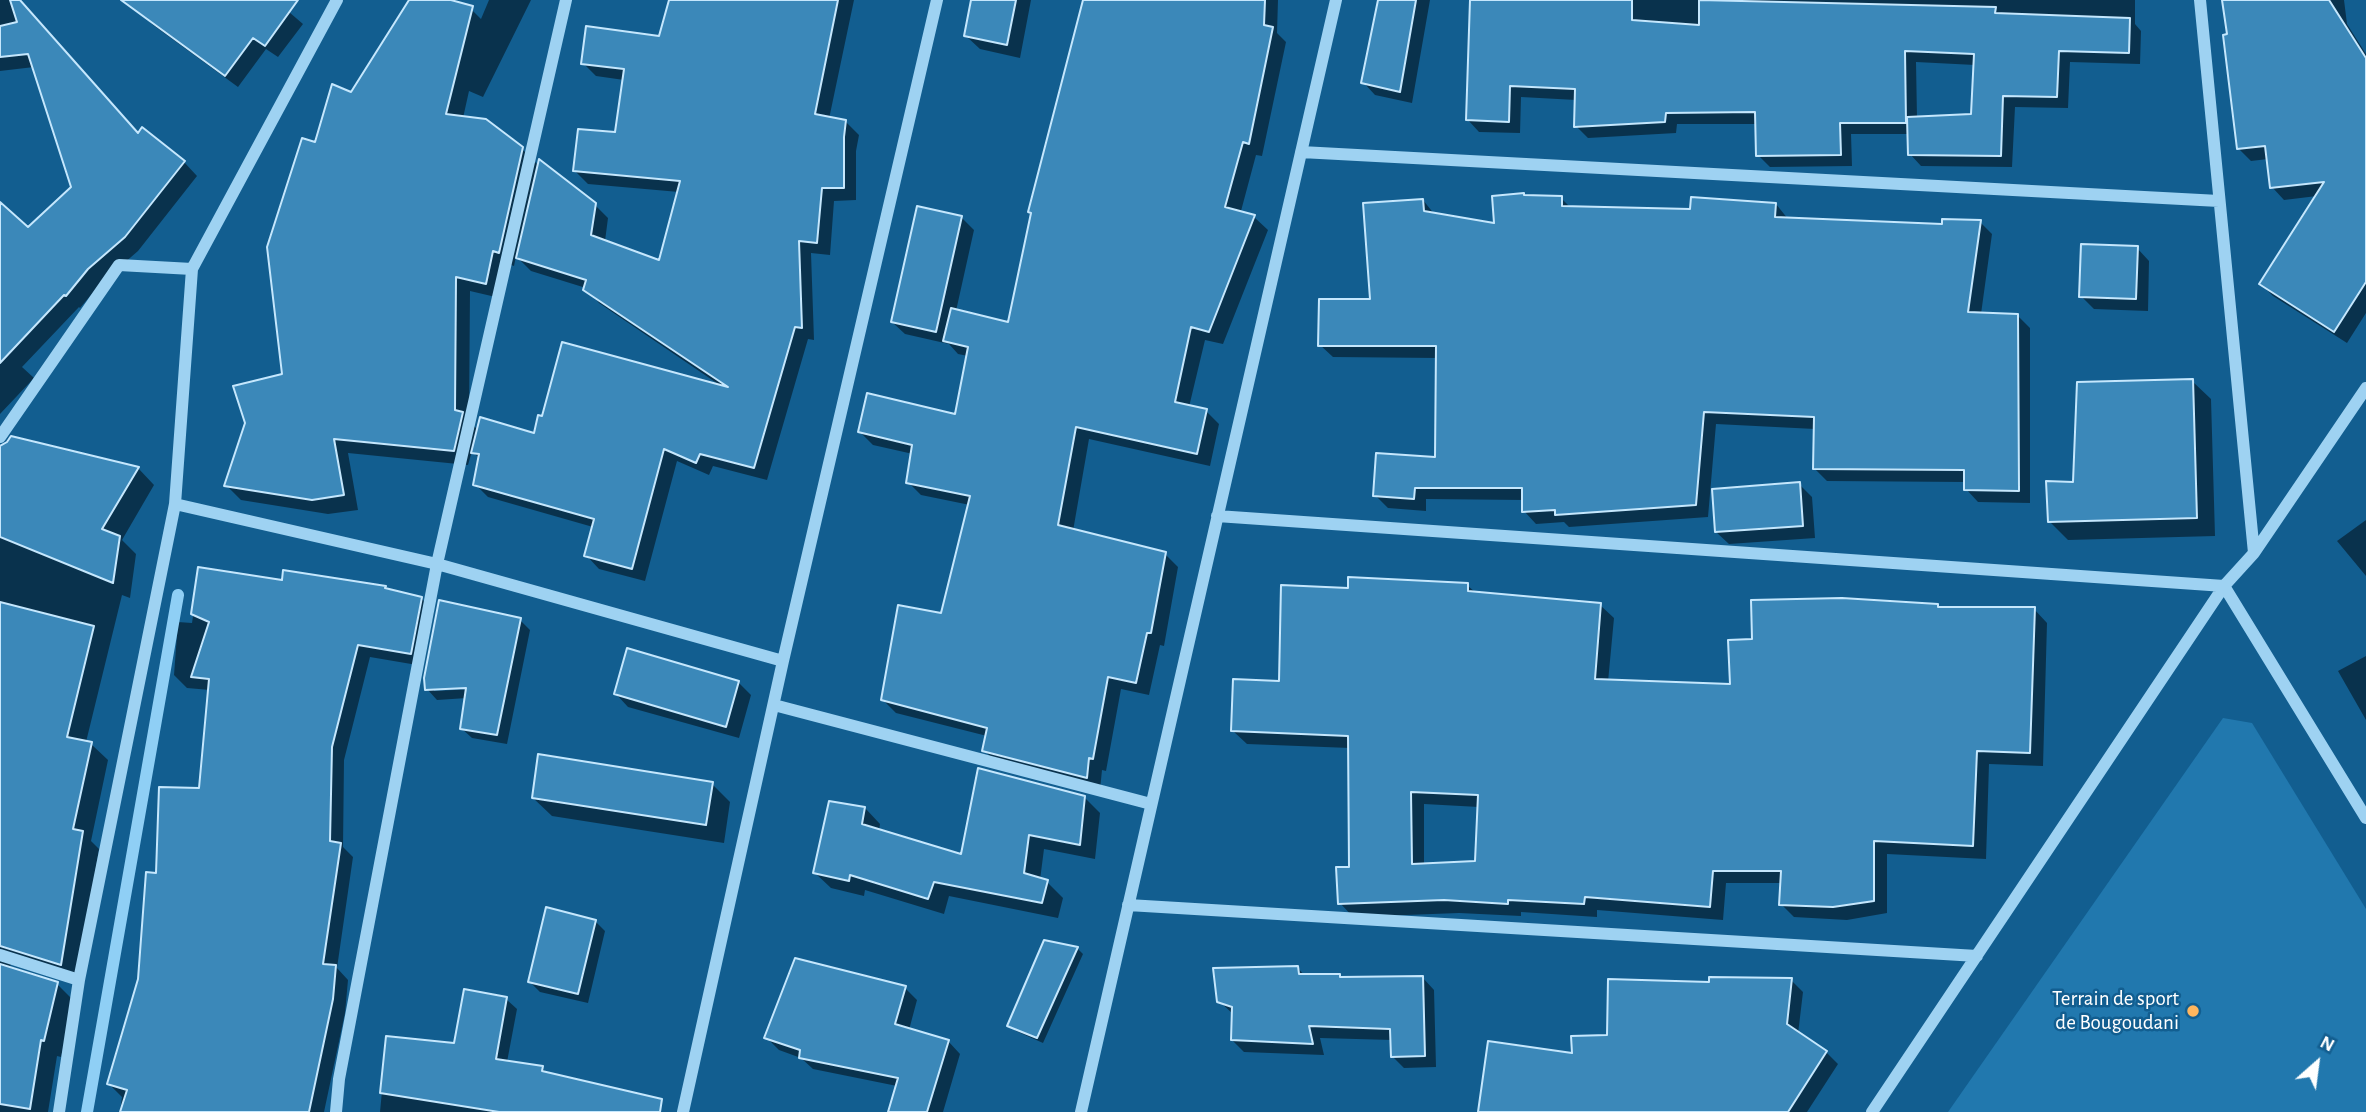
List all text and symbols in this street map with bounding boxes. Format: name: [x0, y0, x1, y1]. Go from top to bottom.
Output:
place label: Terrain de sport de Bougoudani: [2052, 986, 2179, 1036]
marker: Terrain de sport de Bougoudani: [2185, 1003, 2201, 1019]
north arrow: [2282, 1028, 2352, 1098]
text: N: [2317, 1033, 2337, 1056]

